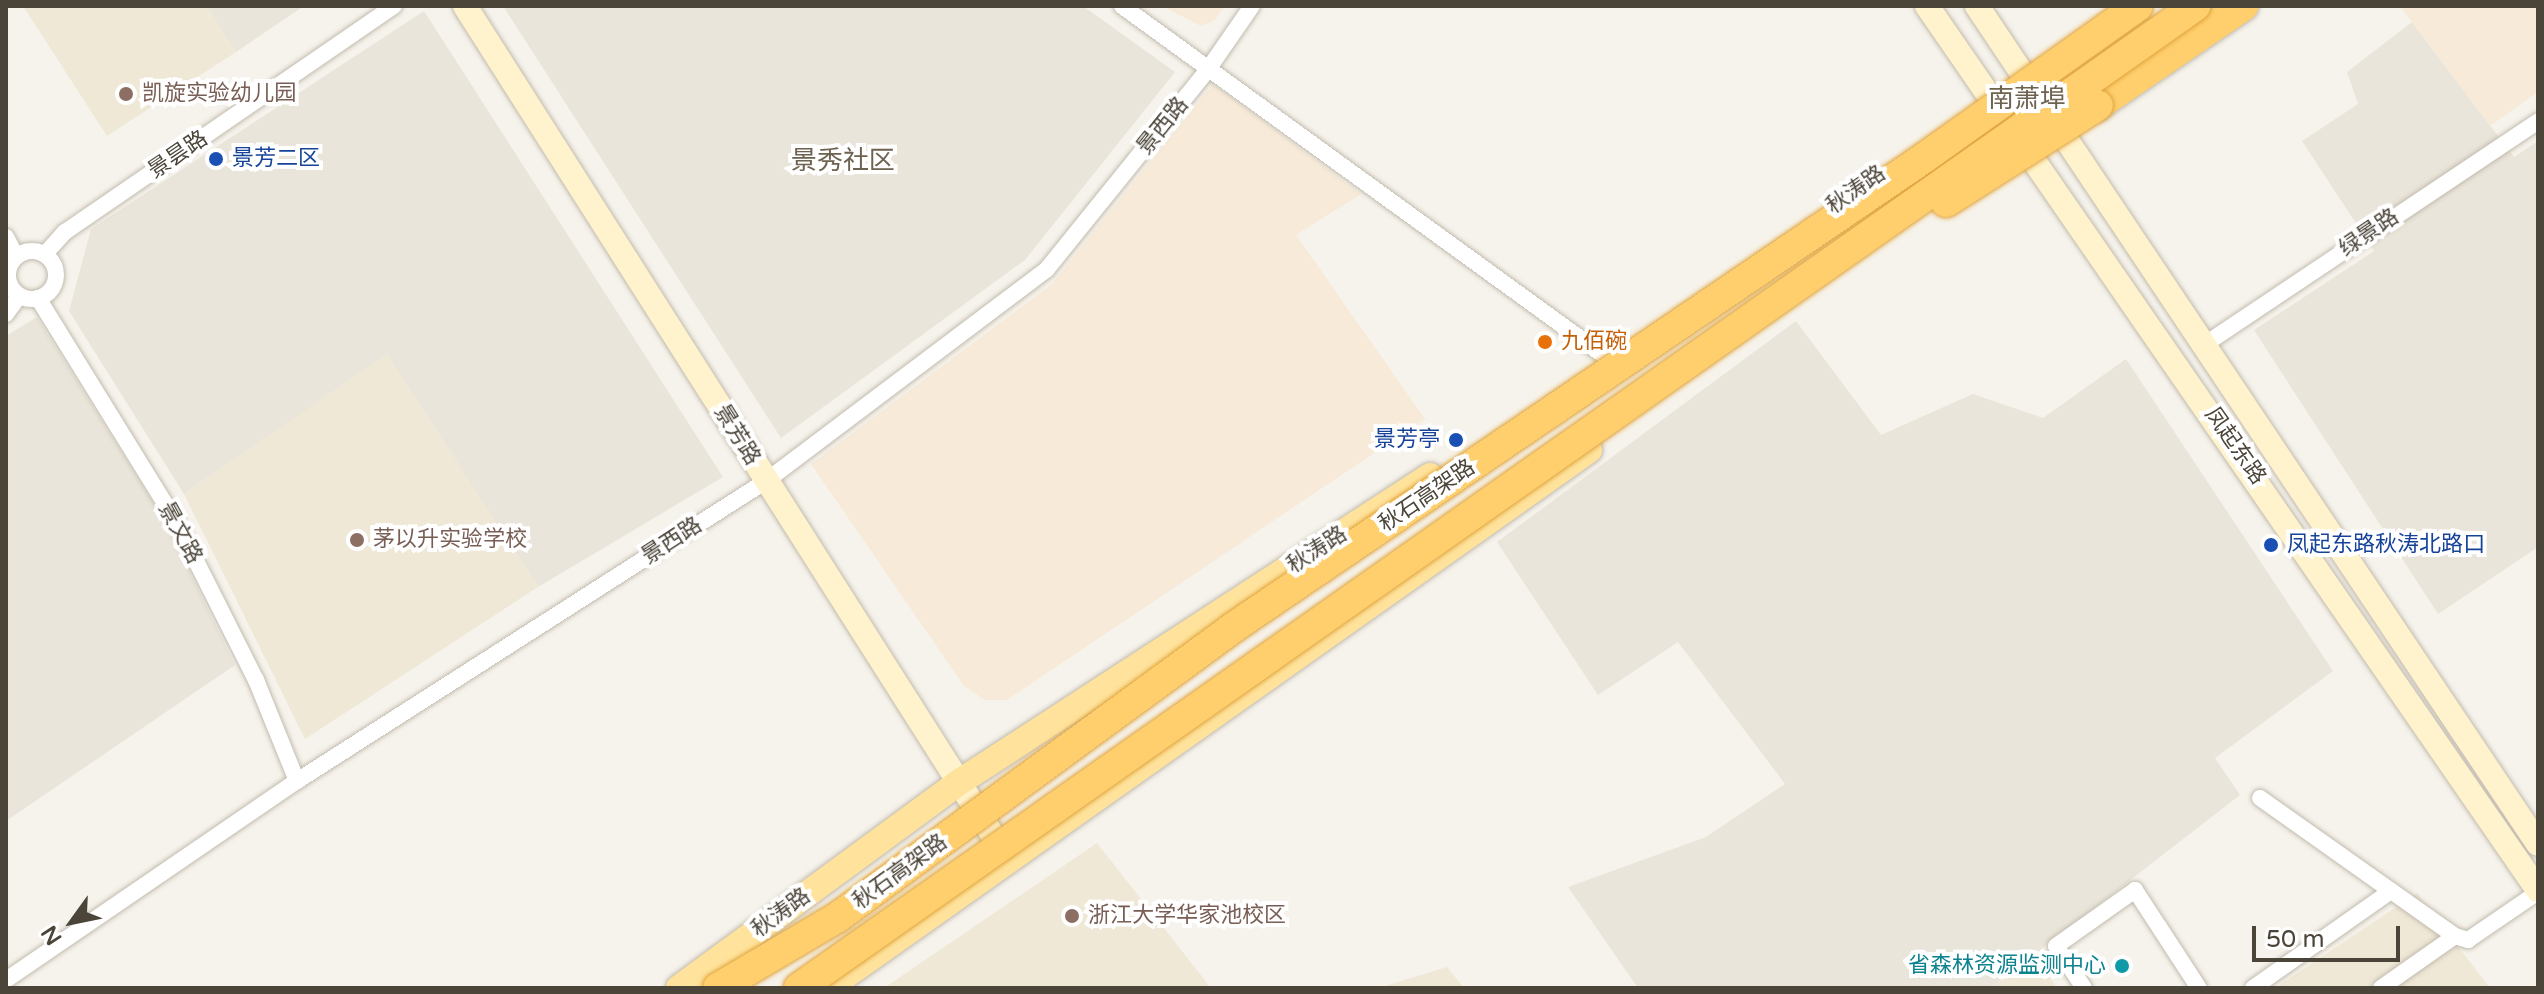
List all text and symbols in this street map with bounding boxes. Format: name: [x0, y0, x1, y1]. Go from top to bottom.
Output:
place label: 凯旋实验幼儿园: [142, 81, 296, 107]
district label: 南萧埠: [1988, 83, 2066, 115]
marker: 凯旋实验幼儿园: [117, 85, 135, 103]
street label: 景西路: [1132, 92, 1194, 160]
street label: 景昙路: [143, 126, 213, 184]
district label: 景秀社区: [791, 145, 895, 177]
place label: 景芳二区: [232, 146, 320, 172]
marker: 景芳二区: [207, 150, 225, 168]
street label: 秋涛路: [1821, 160, 1891, 220]
street label: 绿景路: [2334, 204, 2404, 262]
place label: 九佰碗: [1561, 329, 1627, 355]
marker: 九佰碗: [1536, 333, 1554, 351]
street label: 景芳路: [708, 400, 766, 470]
street label: 凤起东路: [2199, 402, 2271, 490]
place label: 景芳亭: [1374, 427, 1440, 453]
marker: 景芳亭: [1447, 431, 1465, 449]
street label: 秋石高架路: [1374, 454, 1480, 538]
street label: 景文路: [152, 498, 208, 568]
street label: 景西路: [637, 512, 707, 570]
street label: 秋涛路: [1282, 521, 1352, 579]
place label: 茅以升实验学校: [373, 527, 527, 553]
marker: 茅以升实验学校: [348, 531, 366, 549]
place label: 凤起东路秋涛北路口: [2287, 532, 2485, 558]
marker: 凤起东路秋涛北路口: [2262, 536, 2280, 554]
street label: 秋石高架路: [848, 829, 952, 915]
north arrow: [32, 882, 112, 962]
street label: 秋涛路: [747, 883, 815, 943]
place label: 浙江大学华家池校区: [1088, 903, 1286, 929]
marker: 浙江大学华家池校区: [1063, 907, 1081, 925]
scale bar: [2256, 910, 2404, 960]
text: N: [36, 921, 68, 950]
text: 50 m: [2266, 925, 2324, 954]
place label: 省森林资源监测中心: [1908, 953, 2106, 979]
marker: 省森林资源监测中心: [2113, 957, 2131, 975]

